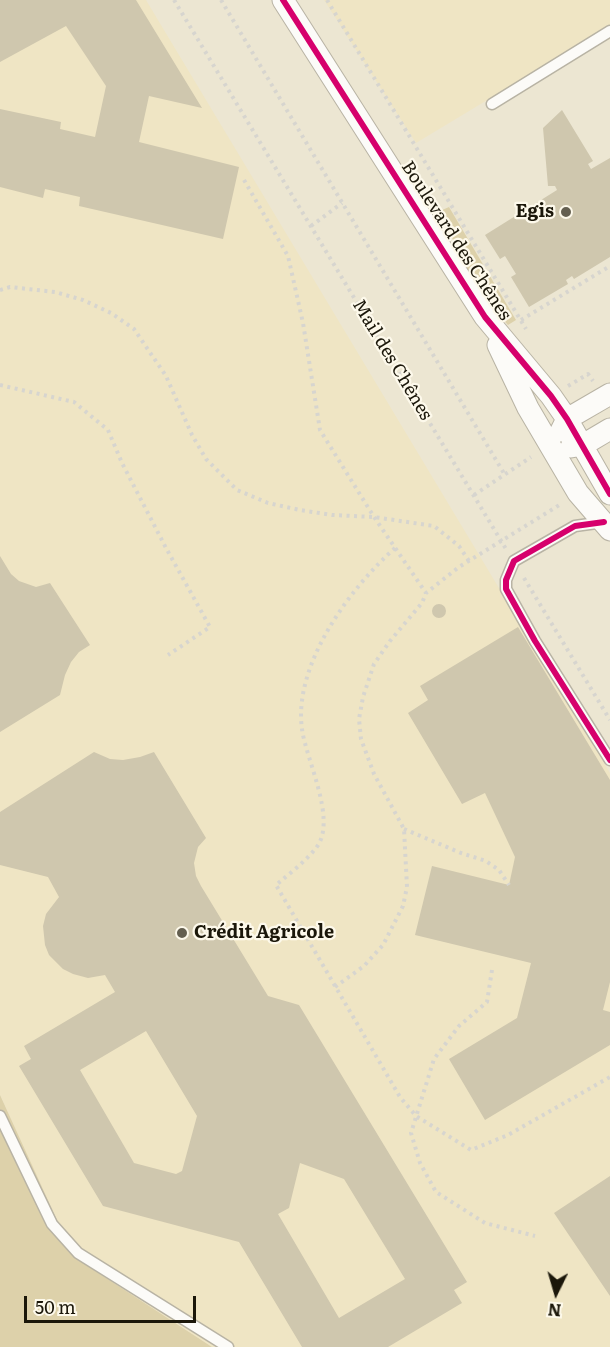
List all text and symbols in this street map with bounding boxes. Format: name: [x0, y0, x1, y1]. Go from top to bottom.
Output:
street label: Boulevard des Chênes: [396, 157, 516, 325]
place label: Egis: [516, 201, 554, 223]
marker: Egis: [559, 205, 573, 219]
street label: Mail des Chênes: [347, 296, 437, 424]
place label: Crédit Agricole: [194, 922, 334, 944]
marker: Crédit Agricole: [175, 926, 189, 940]
north arrow: [526, 1263, 586, 1323]
scale bar: [27, 1284, 200, 1322]
text: 50 m: [35, 1293, 76, 1320]
text: N: [547, 1298, 562, 1323]

